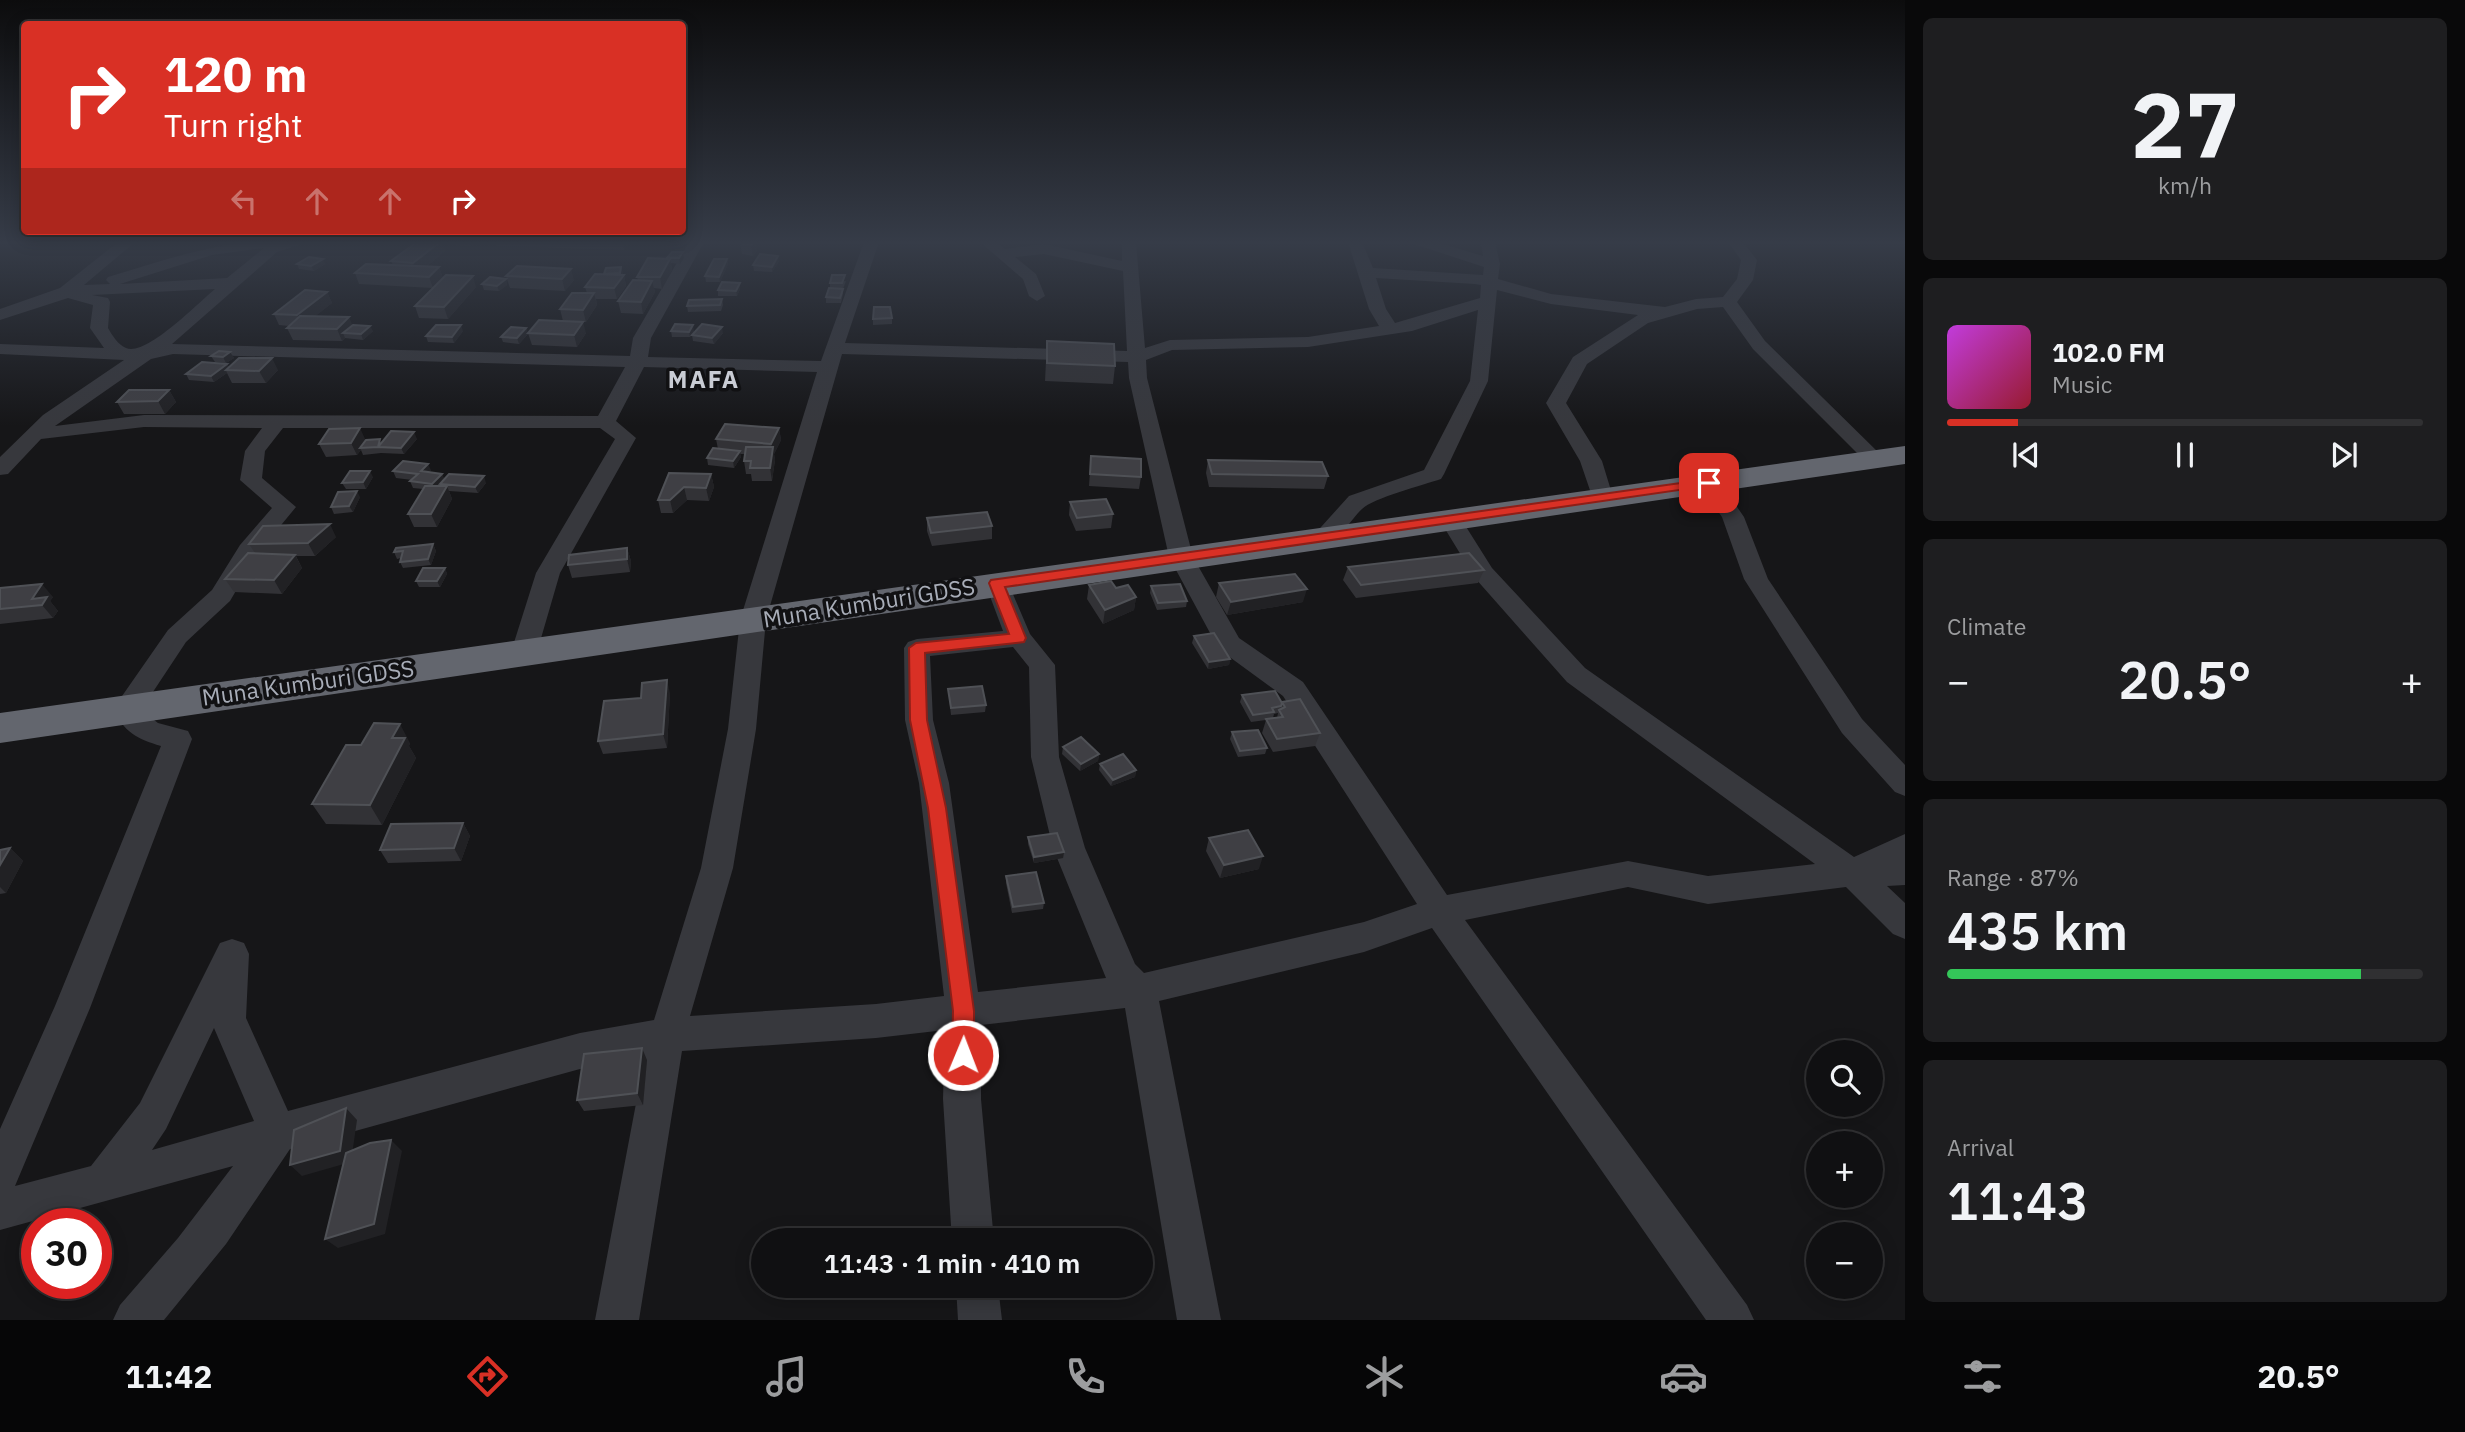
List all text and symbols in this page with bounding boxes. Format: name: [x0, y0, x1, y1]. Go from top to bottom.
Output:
text: 120 m: [164, 42, 308, 105]
icon: right: [49, 49, 140, 140]
text: 27: [2130, 65, 2240, 183]
text: Turn right: [164, 104, 302, 146]
text: km/h: [2158, 170, 2212, 200]
icon: left: [225, 182, 263, 220]
icon: ahead: [298, 182, 336, 220]
icon: ahead: [371, 182, 409, 220]
icon: right: [444, 182, 482, 220]
text: 102.0 FM: [2052, 335, 2165, 369]
district label: MAFA: [668, 363, 740, 395]
text: Music: [2052, 369, 2112, 399]
icon: previous: [2007, 436, 2045, 474]
icon: pause: [2166, 436, 2204, 474]
icon: next: [2325, 436, 2363, 474]
pin: [1679, 453, 1739, 513]
icon: arrive: [1690, 464, 1728, 502]
street label: Muna Kumburi GDSS: [761, 570, 977, 634]
text: Climate: [1947, 611, 2026, 641]
text: 20.5°: [2118, 646, 2252, 713]
street label: Muna Kumburi GDSS: [200, 652, 416, 712]
text: −: [1947, 656, 1970, 705]
text: +: [2400, 656, 2423, 705]
text: Range · 87%: [1947, 862, 2079, 892]
text: 435 km: [1947, 897, 2128, 964]
position arrow: [926, 1018, 1000, 1092]
map controls: [1806, 1040, 1883, 1299]
button: search: [1806, 1040, 1883, 1117]
button: +: [1806, 1131, 1883, 1208]
text: Arrival: [1947, 1132, 2014, 1162]
text: 11:43: [1947, 1167, 2088, 1234]
speed limit sign: 30: [21, 1208, 112, 1299]
button: −: [1806, 1222, 1883, 1299]
text: 11:43 · 1 min · 410 m: [824, 1246, 1080, 1280]
icon: directions: [463, 1352, 512, 1401]
icon: music: [762, 1352, 811, 1401]
icon: phone: [1061, 1352, 1110, 1401]
icon: climate: [1360, 1352, 1409, 1401]
icon: car: [1659, 1352, 1708, 1401]
icon: filters: [1958, 1352, 2007, 1401]
text: 11:42: [125, 1355, 212, 1397]
text: 20.5°: [2257, 1355, 2340, 1397]

